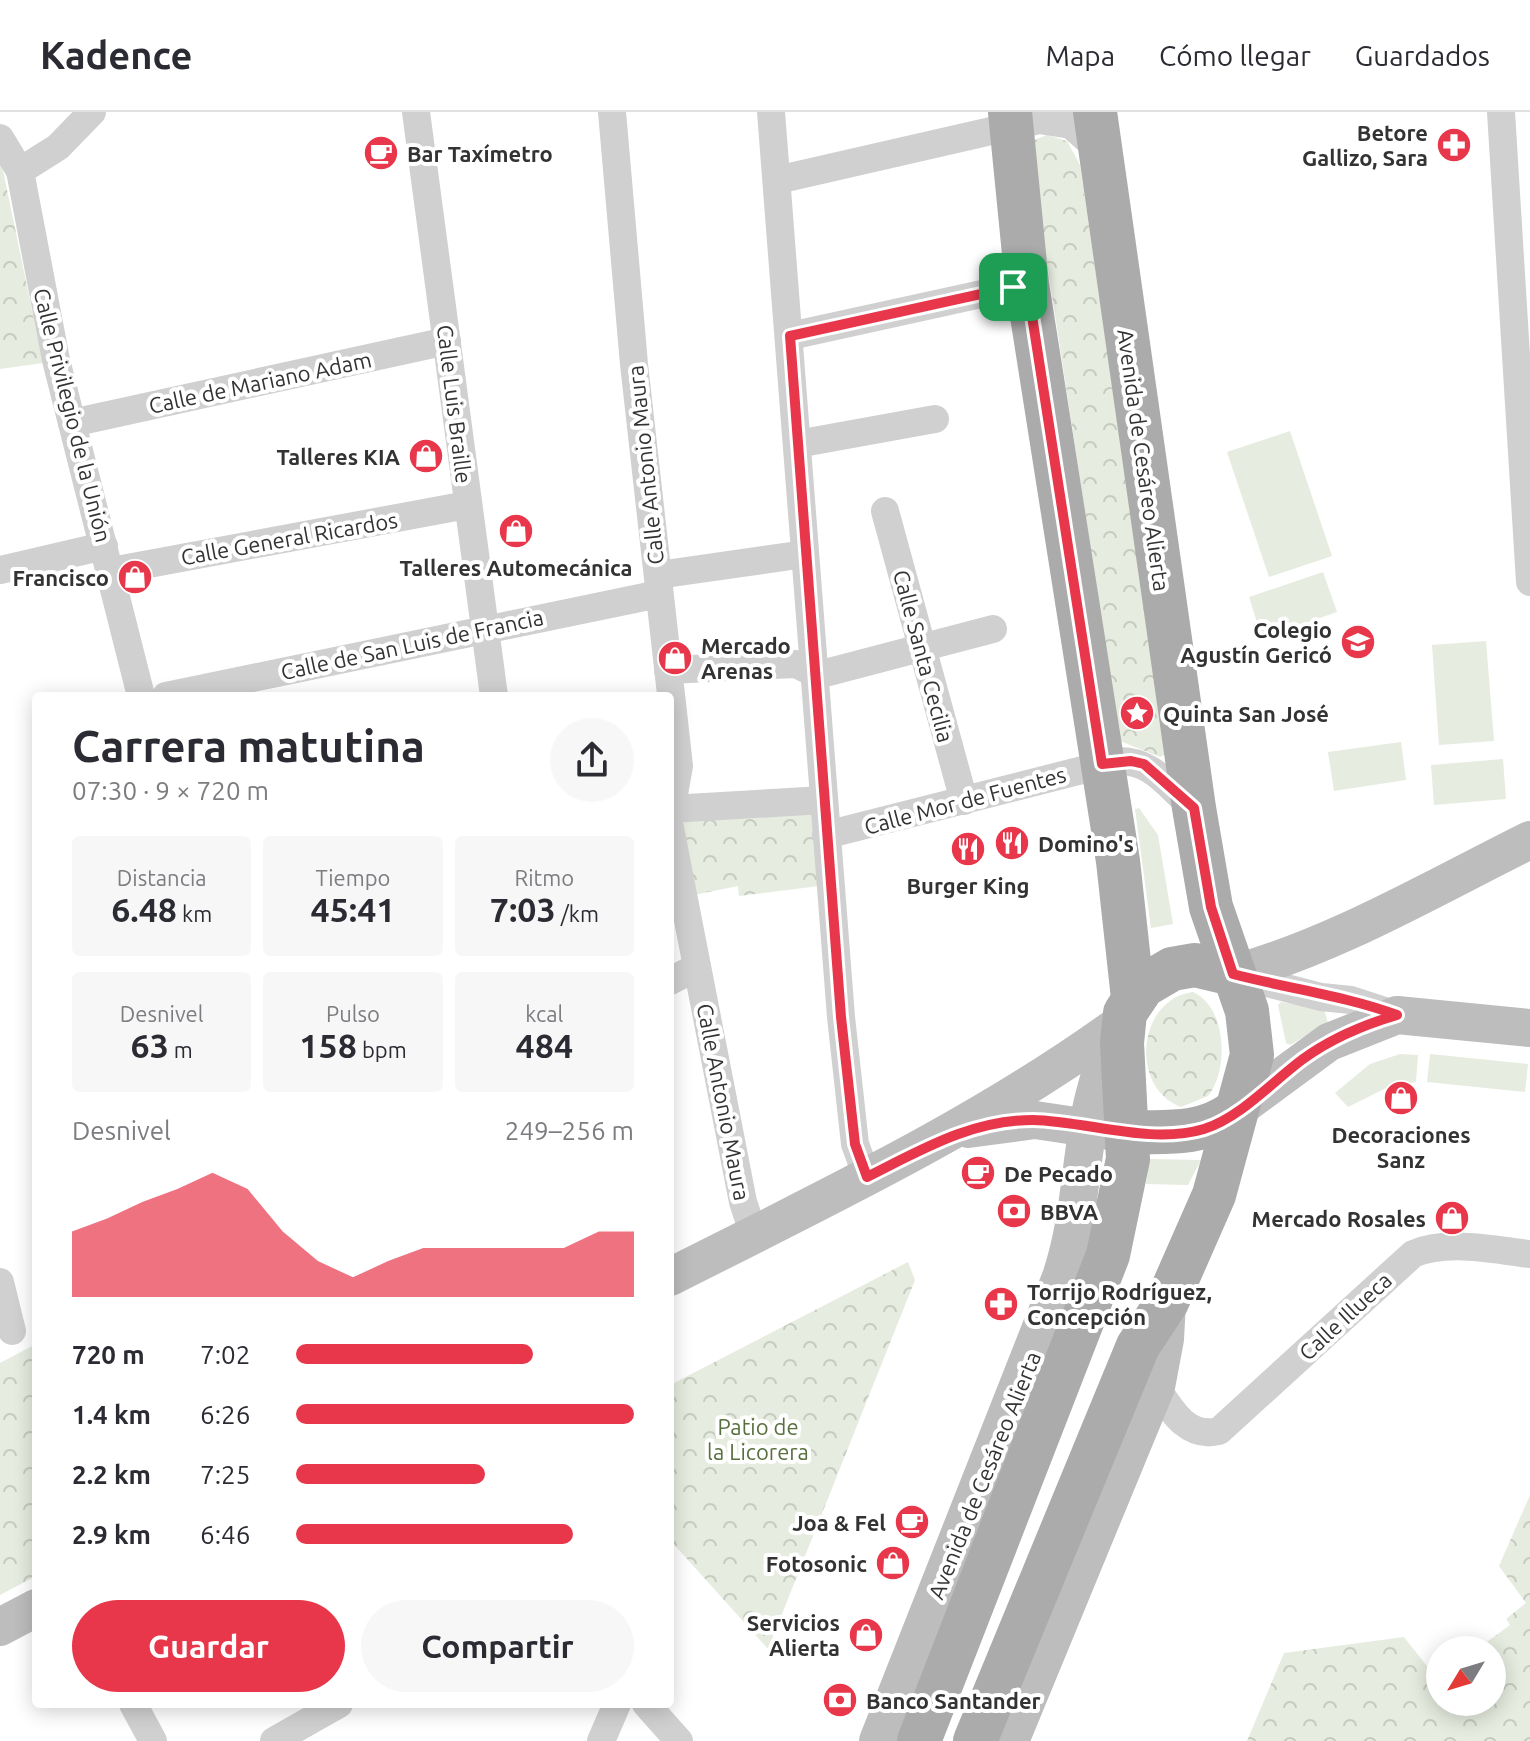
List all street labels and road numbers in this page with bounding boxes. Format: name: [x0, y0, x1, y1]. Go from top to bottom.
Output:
street label: Calle Privilegio de la Unión: [29, 285, 117, 545]
street label: Calle Luis Braille: [433, 323, 477, 485]
street label: Avenida de Cesáreo Alierta: [1113, 327, 1175, 593]
street label: Calle de Mariano Adam: [146, 346, 374, 418]
street label: Calle Antonio Maura: [622, 364, 668, 566]
street label: Calle General Ricardos: [179, 507, 399, 569]
street label: Calle Santa Cecilia: [889, 567, 959, 745]
street label: Calle de San Luis de Francia: [278, 604, 546, 684]
street label: Calle Mor de Fuentes: [861, 761, 1069, 839]
street label: Calle Antonio Maura: [693, 1001, 755, 1203]
street label: Calle Illueca: [1294, 1267, 1396, 1365]
street label: Avenida de Cesáreo Alierta: [923, 1348, 1045, 1602]

